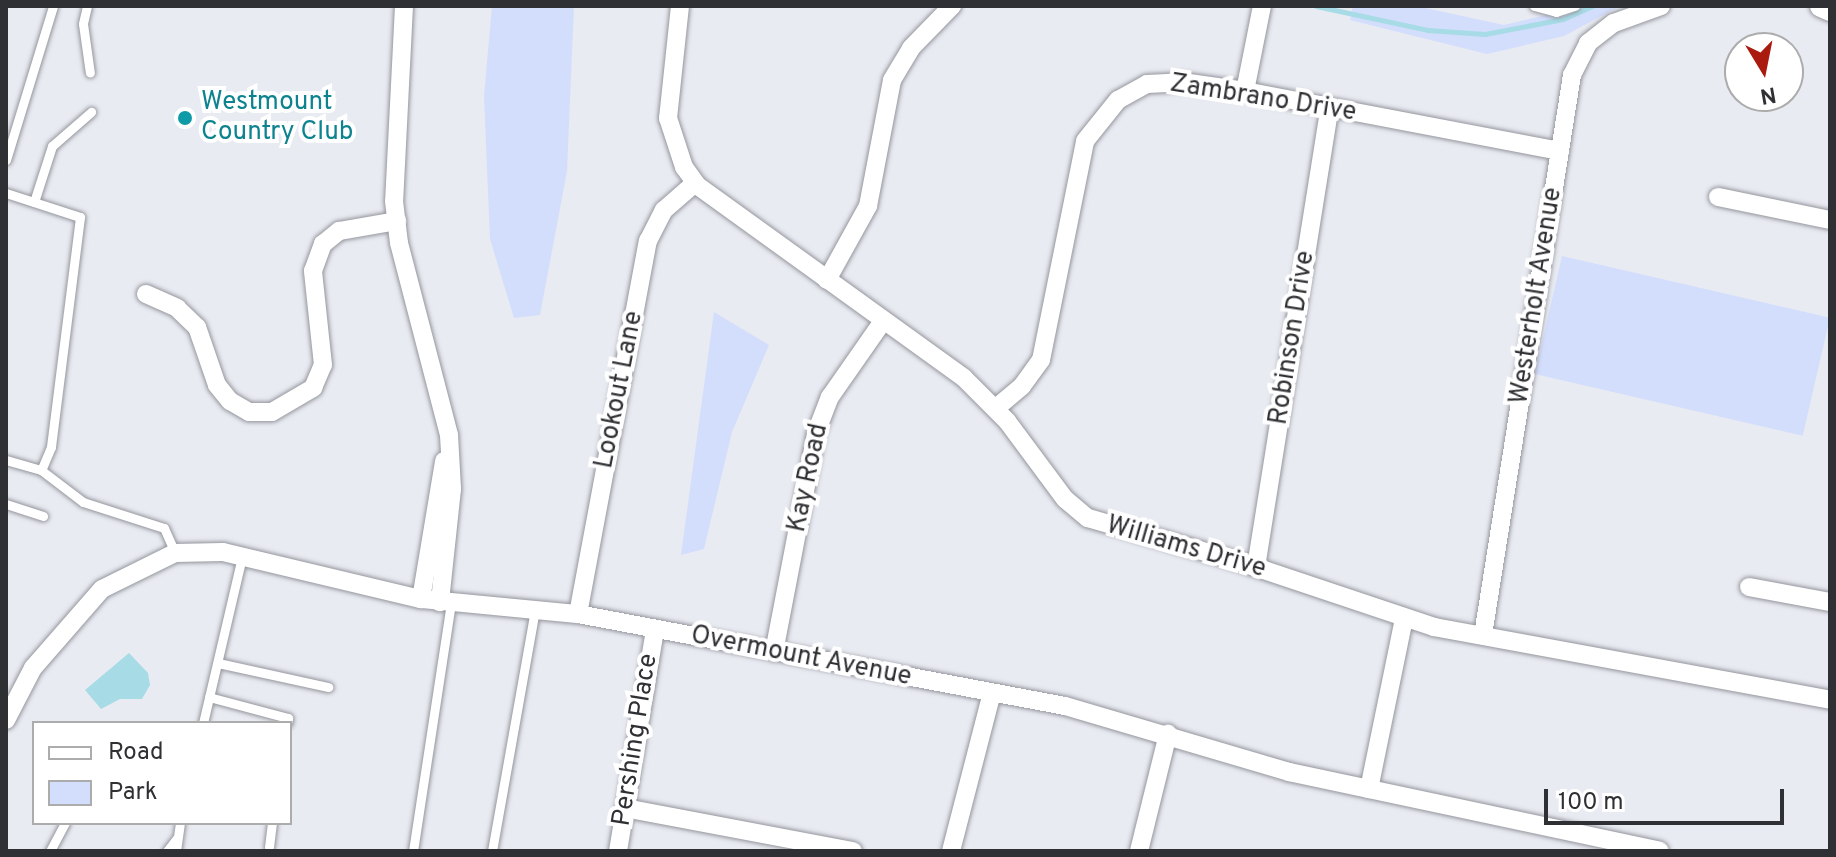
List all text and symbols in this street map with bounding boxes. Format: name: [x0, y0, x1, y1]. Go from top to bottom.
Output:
north arrow: [1724, 32, 1804, 112]
street label: Zambrano Drive: [1168, 69, 1358, 129]
text: N: [1758, 79, 1778, 109]
place label: Westmount Country Club: [201, 87, 353, 148]
marker: Westmount Country Club: [176, 109, 194, 127]
street label: Westerholt Avenue: [1504, 185, 1570, 407]
street label: Robinson Drive: [1264, 249, 1322, 427]
street label: Lookout Lane: [589, 309, 651, 471]
street label: Kay Road: [782, 421, 836, 535]
street label: Williams Drive: [1103, 510, 1269, 586]
street label: Overmount Avenue: [688, 620, 914, 694]
street label: Pershing Place: [607, 652, 665, 828]
legend: [32, 721, 292, 825]
text: Road: [108, 738, 164, 768]
scale bar: [1548, 773, 1788, 823]
text: Park: [108, 778, 158, 808]
text: 100 m: [1558, 788, 1624, 818]

